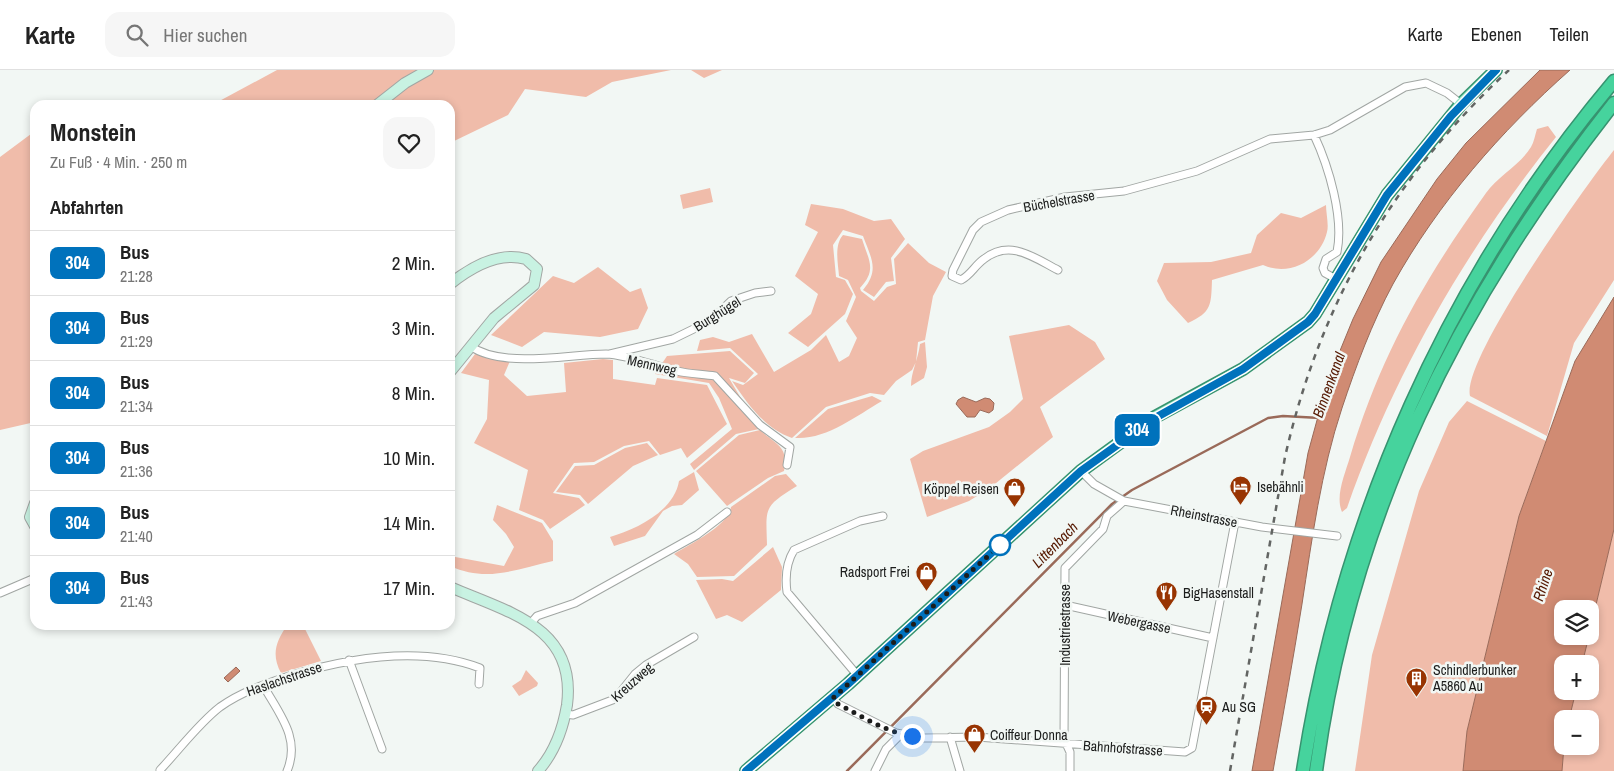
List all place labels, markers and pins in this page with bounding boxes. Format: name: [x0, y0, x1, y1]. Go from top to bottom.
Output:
hotel icon: Isebähnli: [1229, 475, 1253, 506]
shop icon: Köppel Reisen: [1003, 477, 1027, 508]
place label: Isebähnli: [1257, 478, 1304, 496]
place label: Köppel Reisen: [924, 480, 999, 498]
unlabelled marker: [989, 534, 1011, 556]
shop icon: Radsport Frei: [914, 560, 938, 591]
place label: Radsport Frei: [840, 563, 910, 581]
restaurant icon: BigHasenstall: [1155, 581, 1179, 612]
place label: BigHasenstall: [1183, 584, 1254, 602]
place label: Schindlerbunker A5860 Au: [1432, 661, 1517, 695]
building icon: Schindlerbunker A5860 Au: [1405, 666, 1429, 697]
station icon: Au SG: [1194, 695, 1218, 726]
place label: Au SG: [1221, 698, 1256, 716]
shop icon: Coiffeur Donna: [962, 723, 986, 754]
place label: Coiffeur Donna: [990, 726, 1068, 744]

